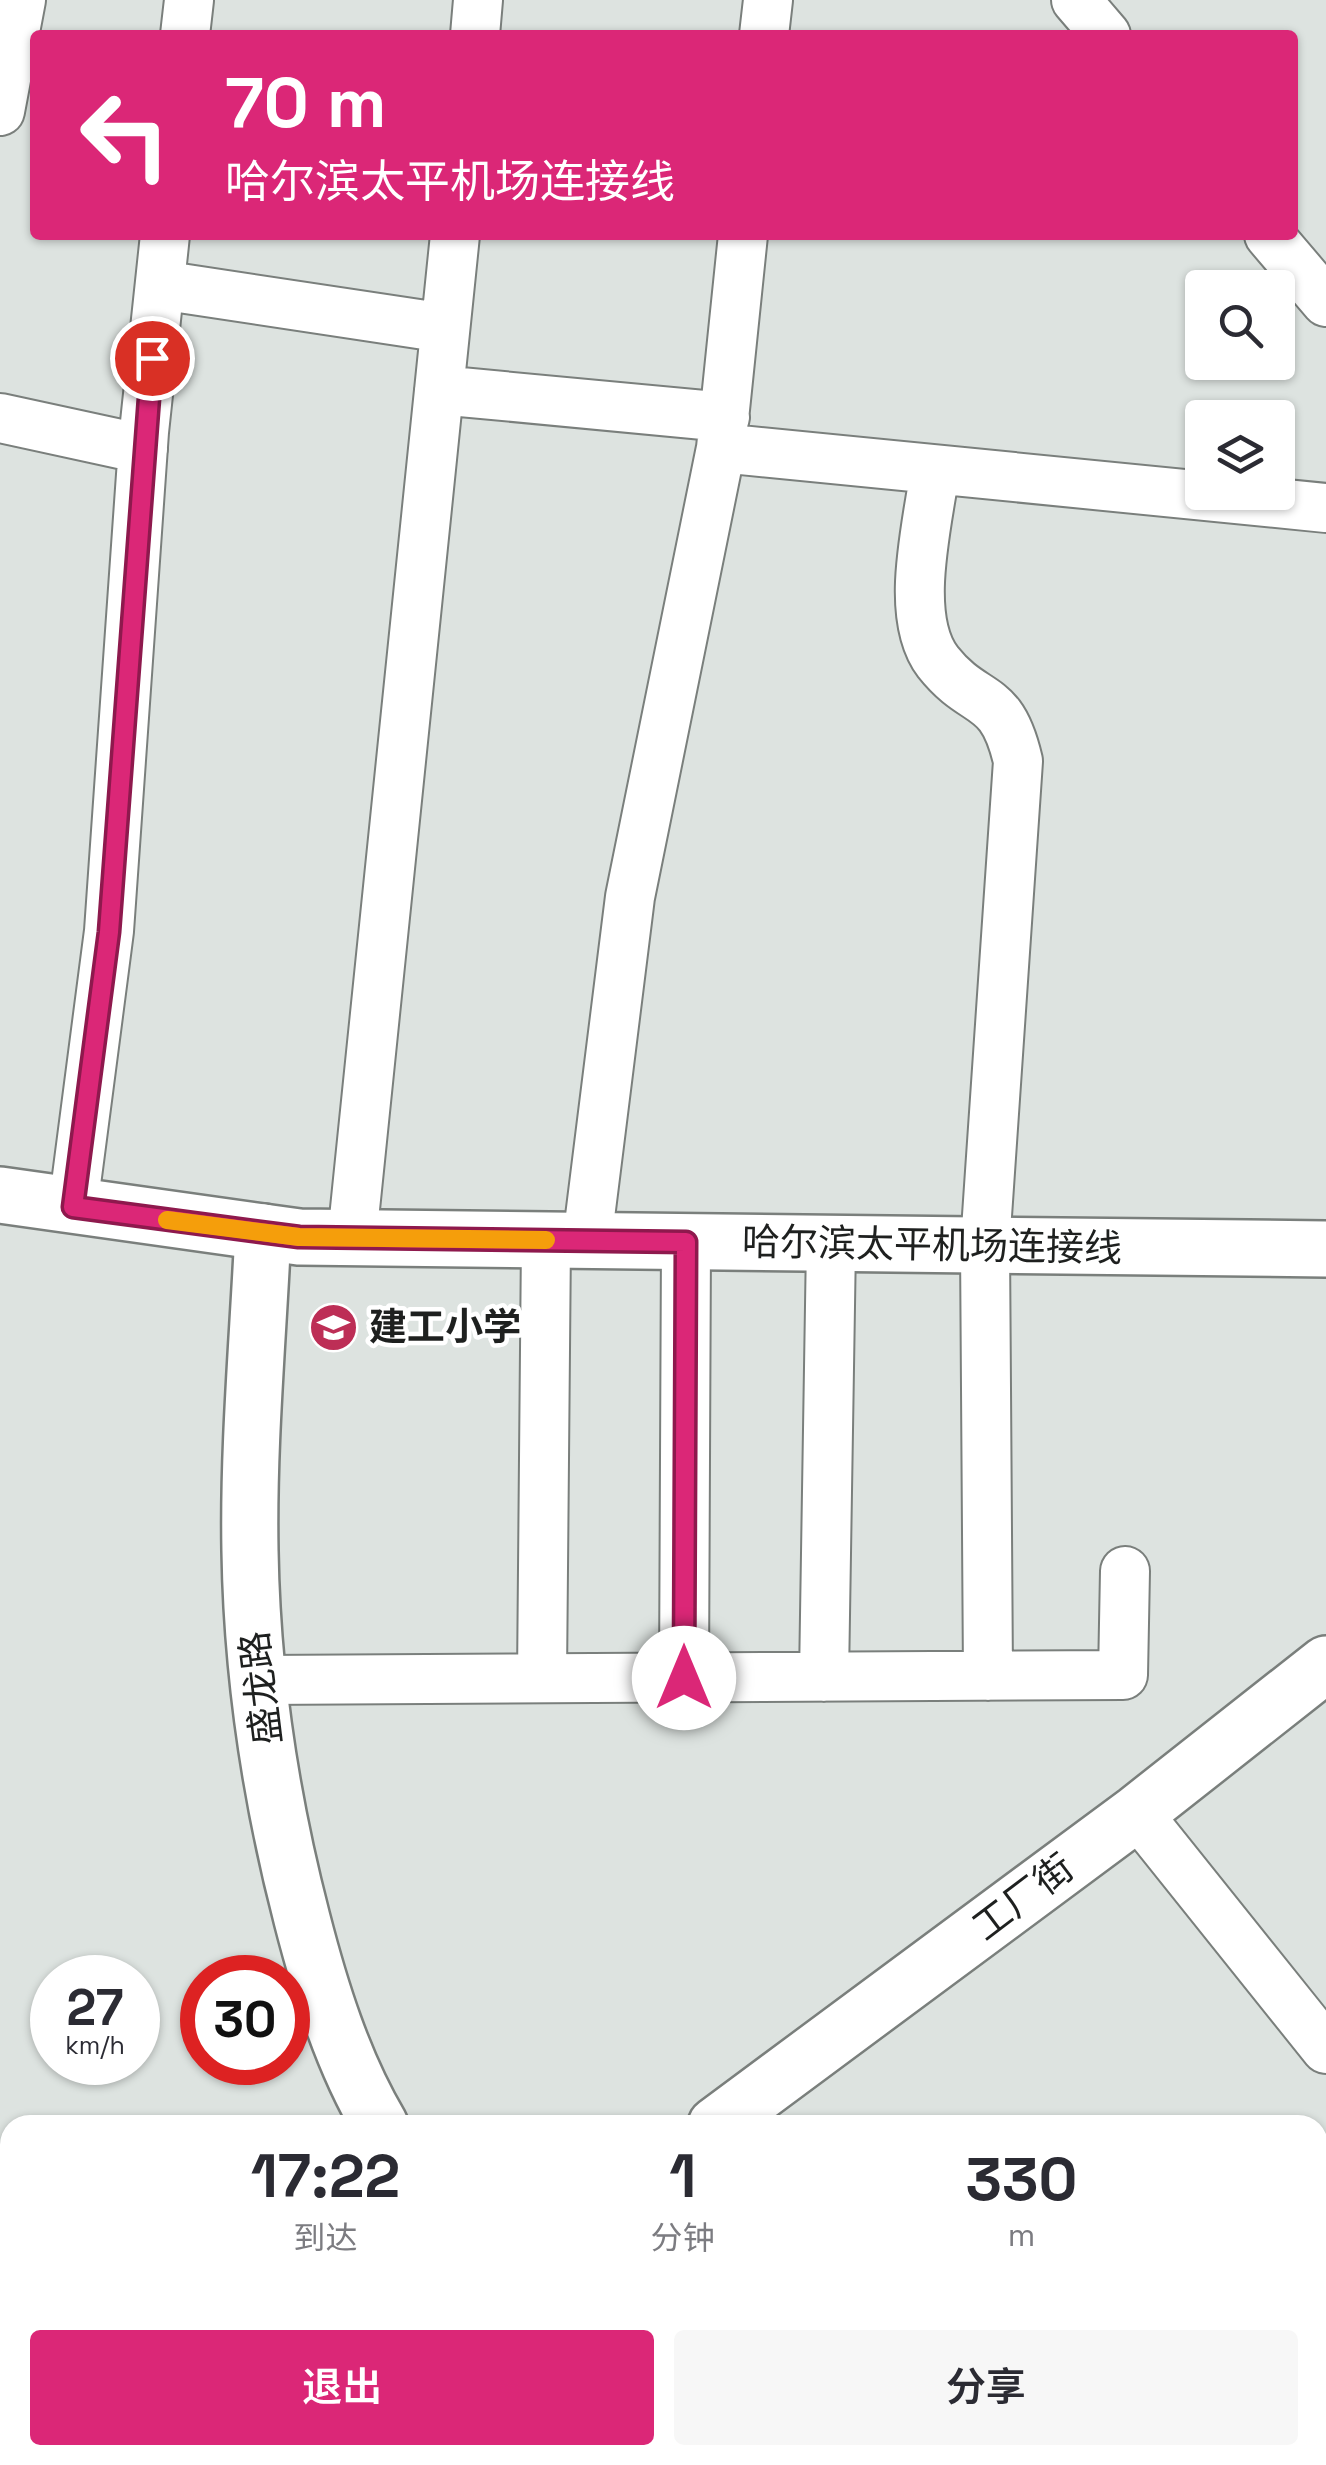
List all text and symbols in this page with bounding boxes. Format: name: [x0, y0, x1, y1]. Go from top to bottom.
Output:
text: 70 m: [225, 58, 386, 147]
icon: left: [60, 70, 190, 200]
text: 哈尔滨太平机场连接线: [225, 153, 675, 210]
map controls: [1185, 270, 1295, 510]
button: search: [1185, 270, 1295, 380]
pin: [110, 316, 195, 401]
icon: arrive: [125, 331, 180, 386]
button: layers: [1185, 400, 1295, 510]
street label: 哈尔滨太平机场连接线: [742, 1218, 1122, 1272]
school or university icon: 建工小学: [308, 1301, 360, 1353]
place label: 建工小学: [369, 1303, 521, 1351]
position arrow: [632, 1626, 736, 1730]
street label: 盛龙路: [230, 1628, 292, 1748]
street label: 工厂街: [963, 1844, 1083, 1950]
speed limit sign: 30: [180, 1955, 310, 2085]
text: 27: [67, 1976, 123, 2040]
text: km/h: [65, 2029, 125, 2061]
text: 17:22: [251, 2138, 400, 2215]
text: 1: [669, 2138, 696, 2215]
text: 330: [965, 2141, 1077, 2218]
text: m: [1008, 2215, 1035, 2255]
text: 到达: [293, 2218, 357, 2258]
text: 分钟: [651, 2218, 715, 2258]
button: 退出: [30, 2330, 654, 2445]
button: 分享: [674, 2330, 1298, 2445]

